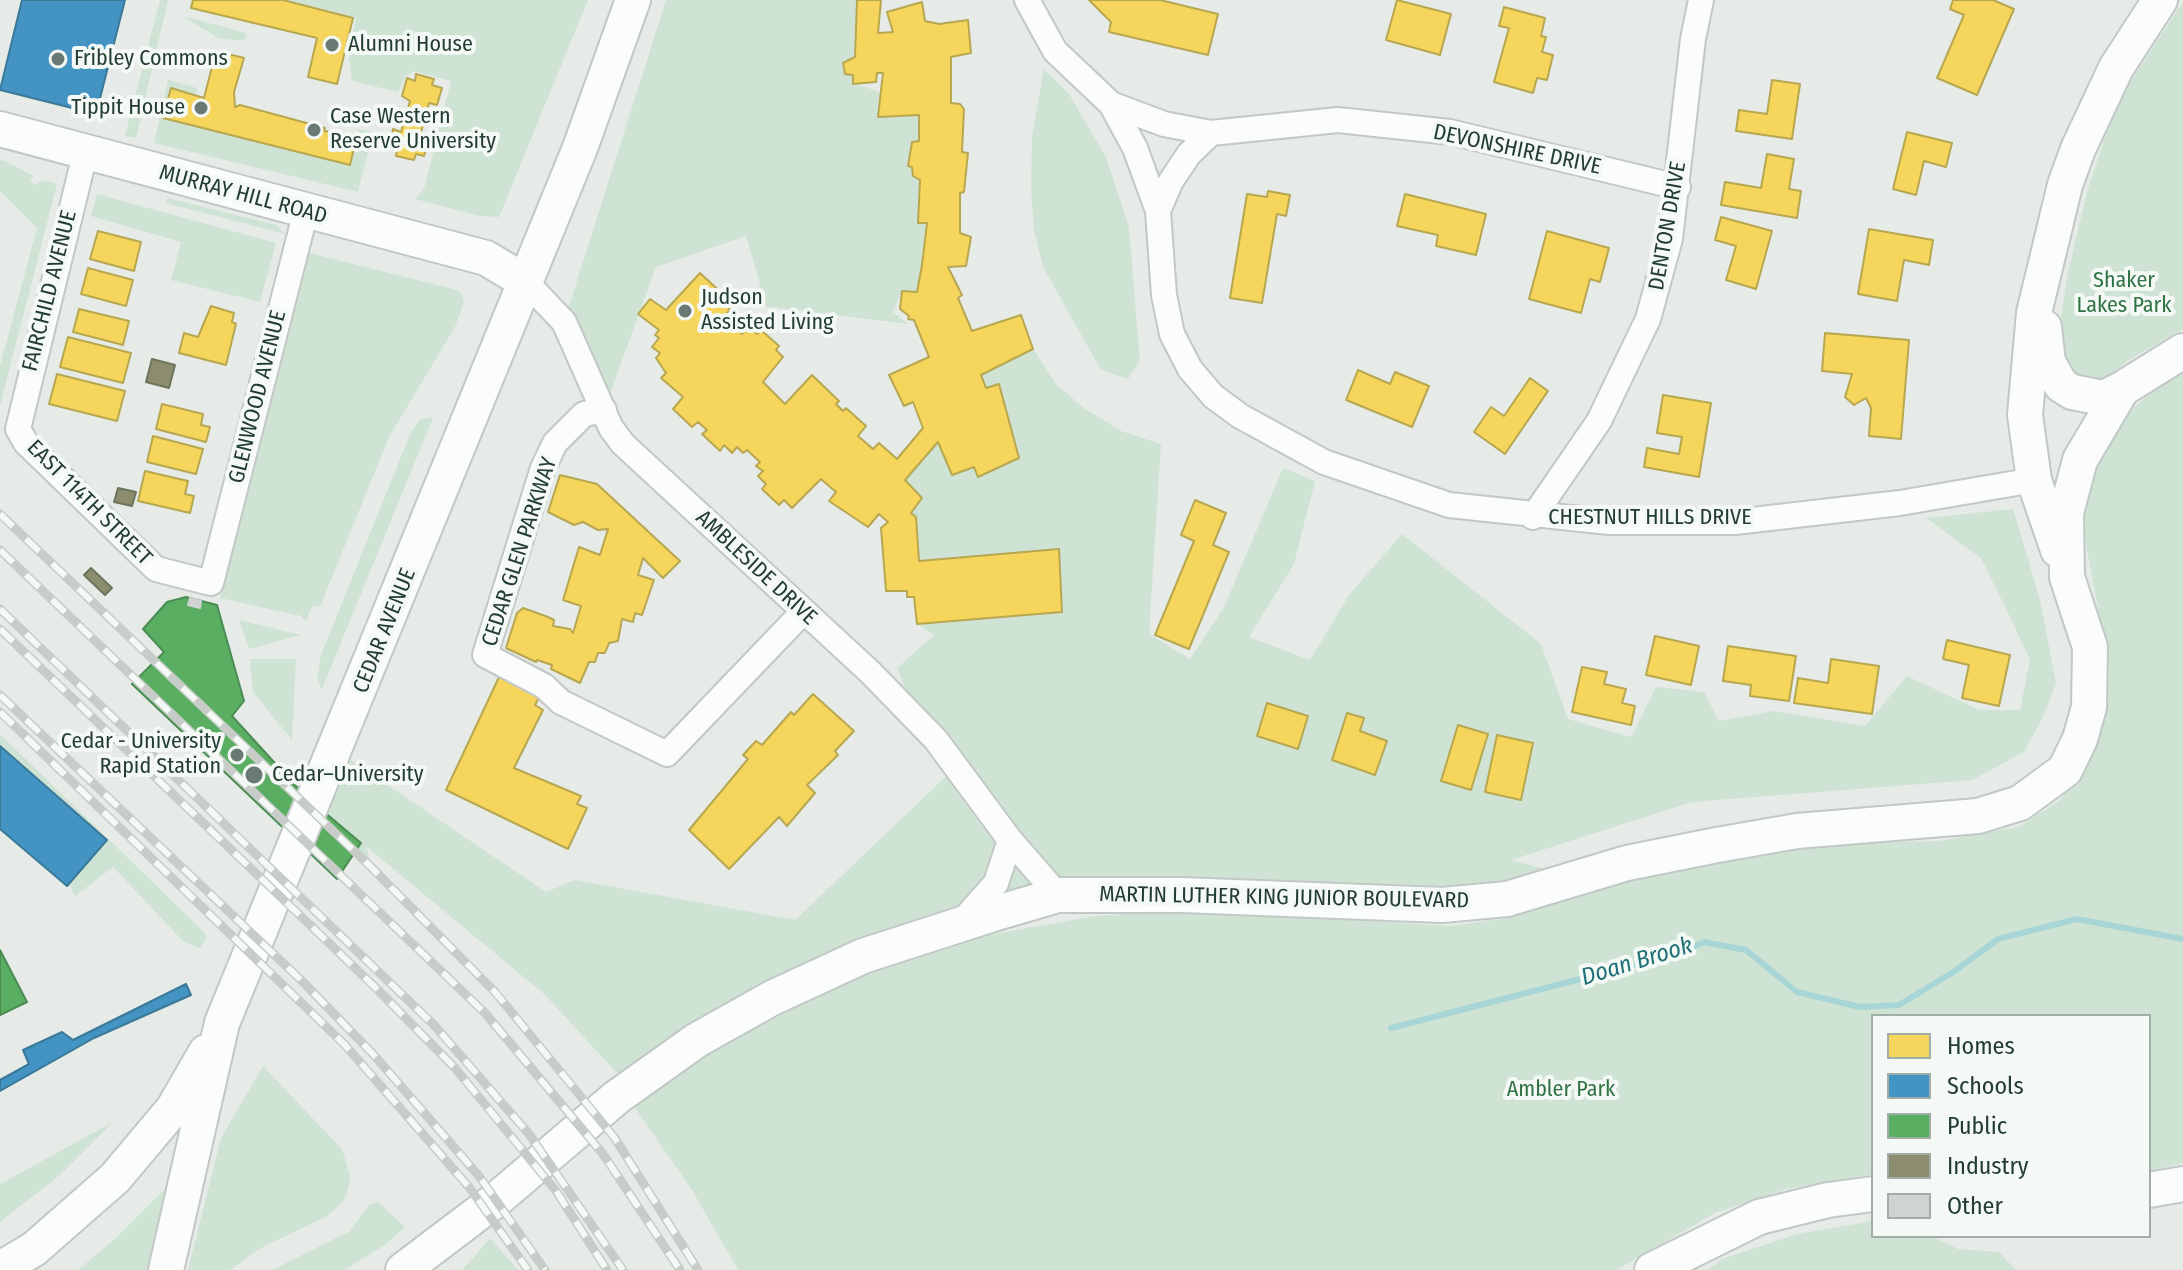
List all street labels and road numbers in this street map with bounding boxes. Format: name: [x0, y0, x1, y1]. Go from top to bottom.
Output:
street label: DEVONSHIRE DRIVE: [1431, 119, 1603, 181]
street label: MURRAY HILL ROAD: [156, 160, 330, 230]
street label: DENTON DRIVE: [1644, 160, 1692, 292]
street label: FAIRCHILD AVENUE: [17, 208, 83, 374]
street label: GLENWOOD AVENUE: [224, 308, 292, 486]
street label: EAST 114TH STREET: [21, 435, 157, 571]
street label: CEDAR GLEN PARKWAY: [477, 454, 563, 650]
street label: AMBLESIDE DRIVE: [690, 505, 822, 631]
street label: CHESTNUT HILLS DRIVE: [1548, 505, 1752, 531]
street label: CEDAR AVENUE: [348, 565, 422, 697]
street label: MARTIN LUTHER KING JUNIOR BOULEVARD: [1099, 882, 1469, 914]

